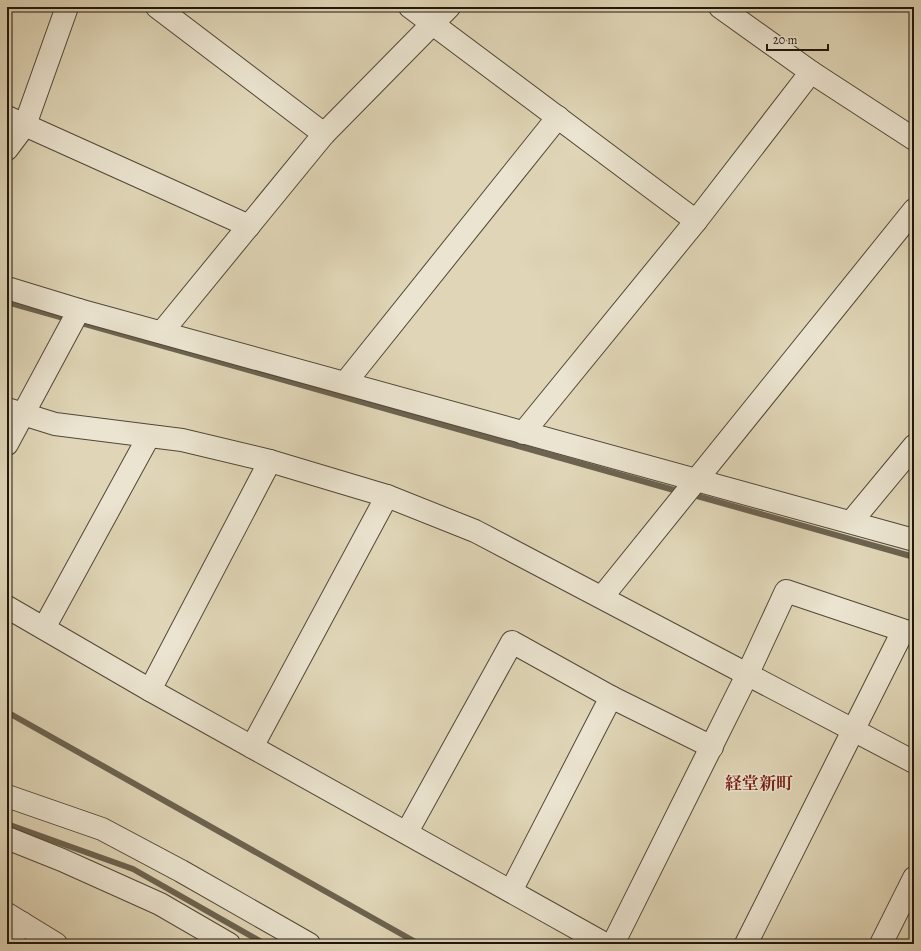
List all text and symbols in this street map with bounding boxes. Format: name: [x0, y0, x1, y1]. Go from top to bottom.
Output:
scale bar: [767, 26, 828, 52]
text: 20 m: [773, 32, 797, 48]
district label: 経堂新町: [725, 772, 793, 795]

